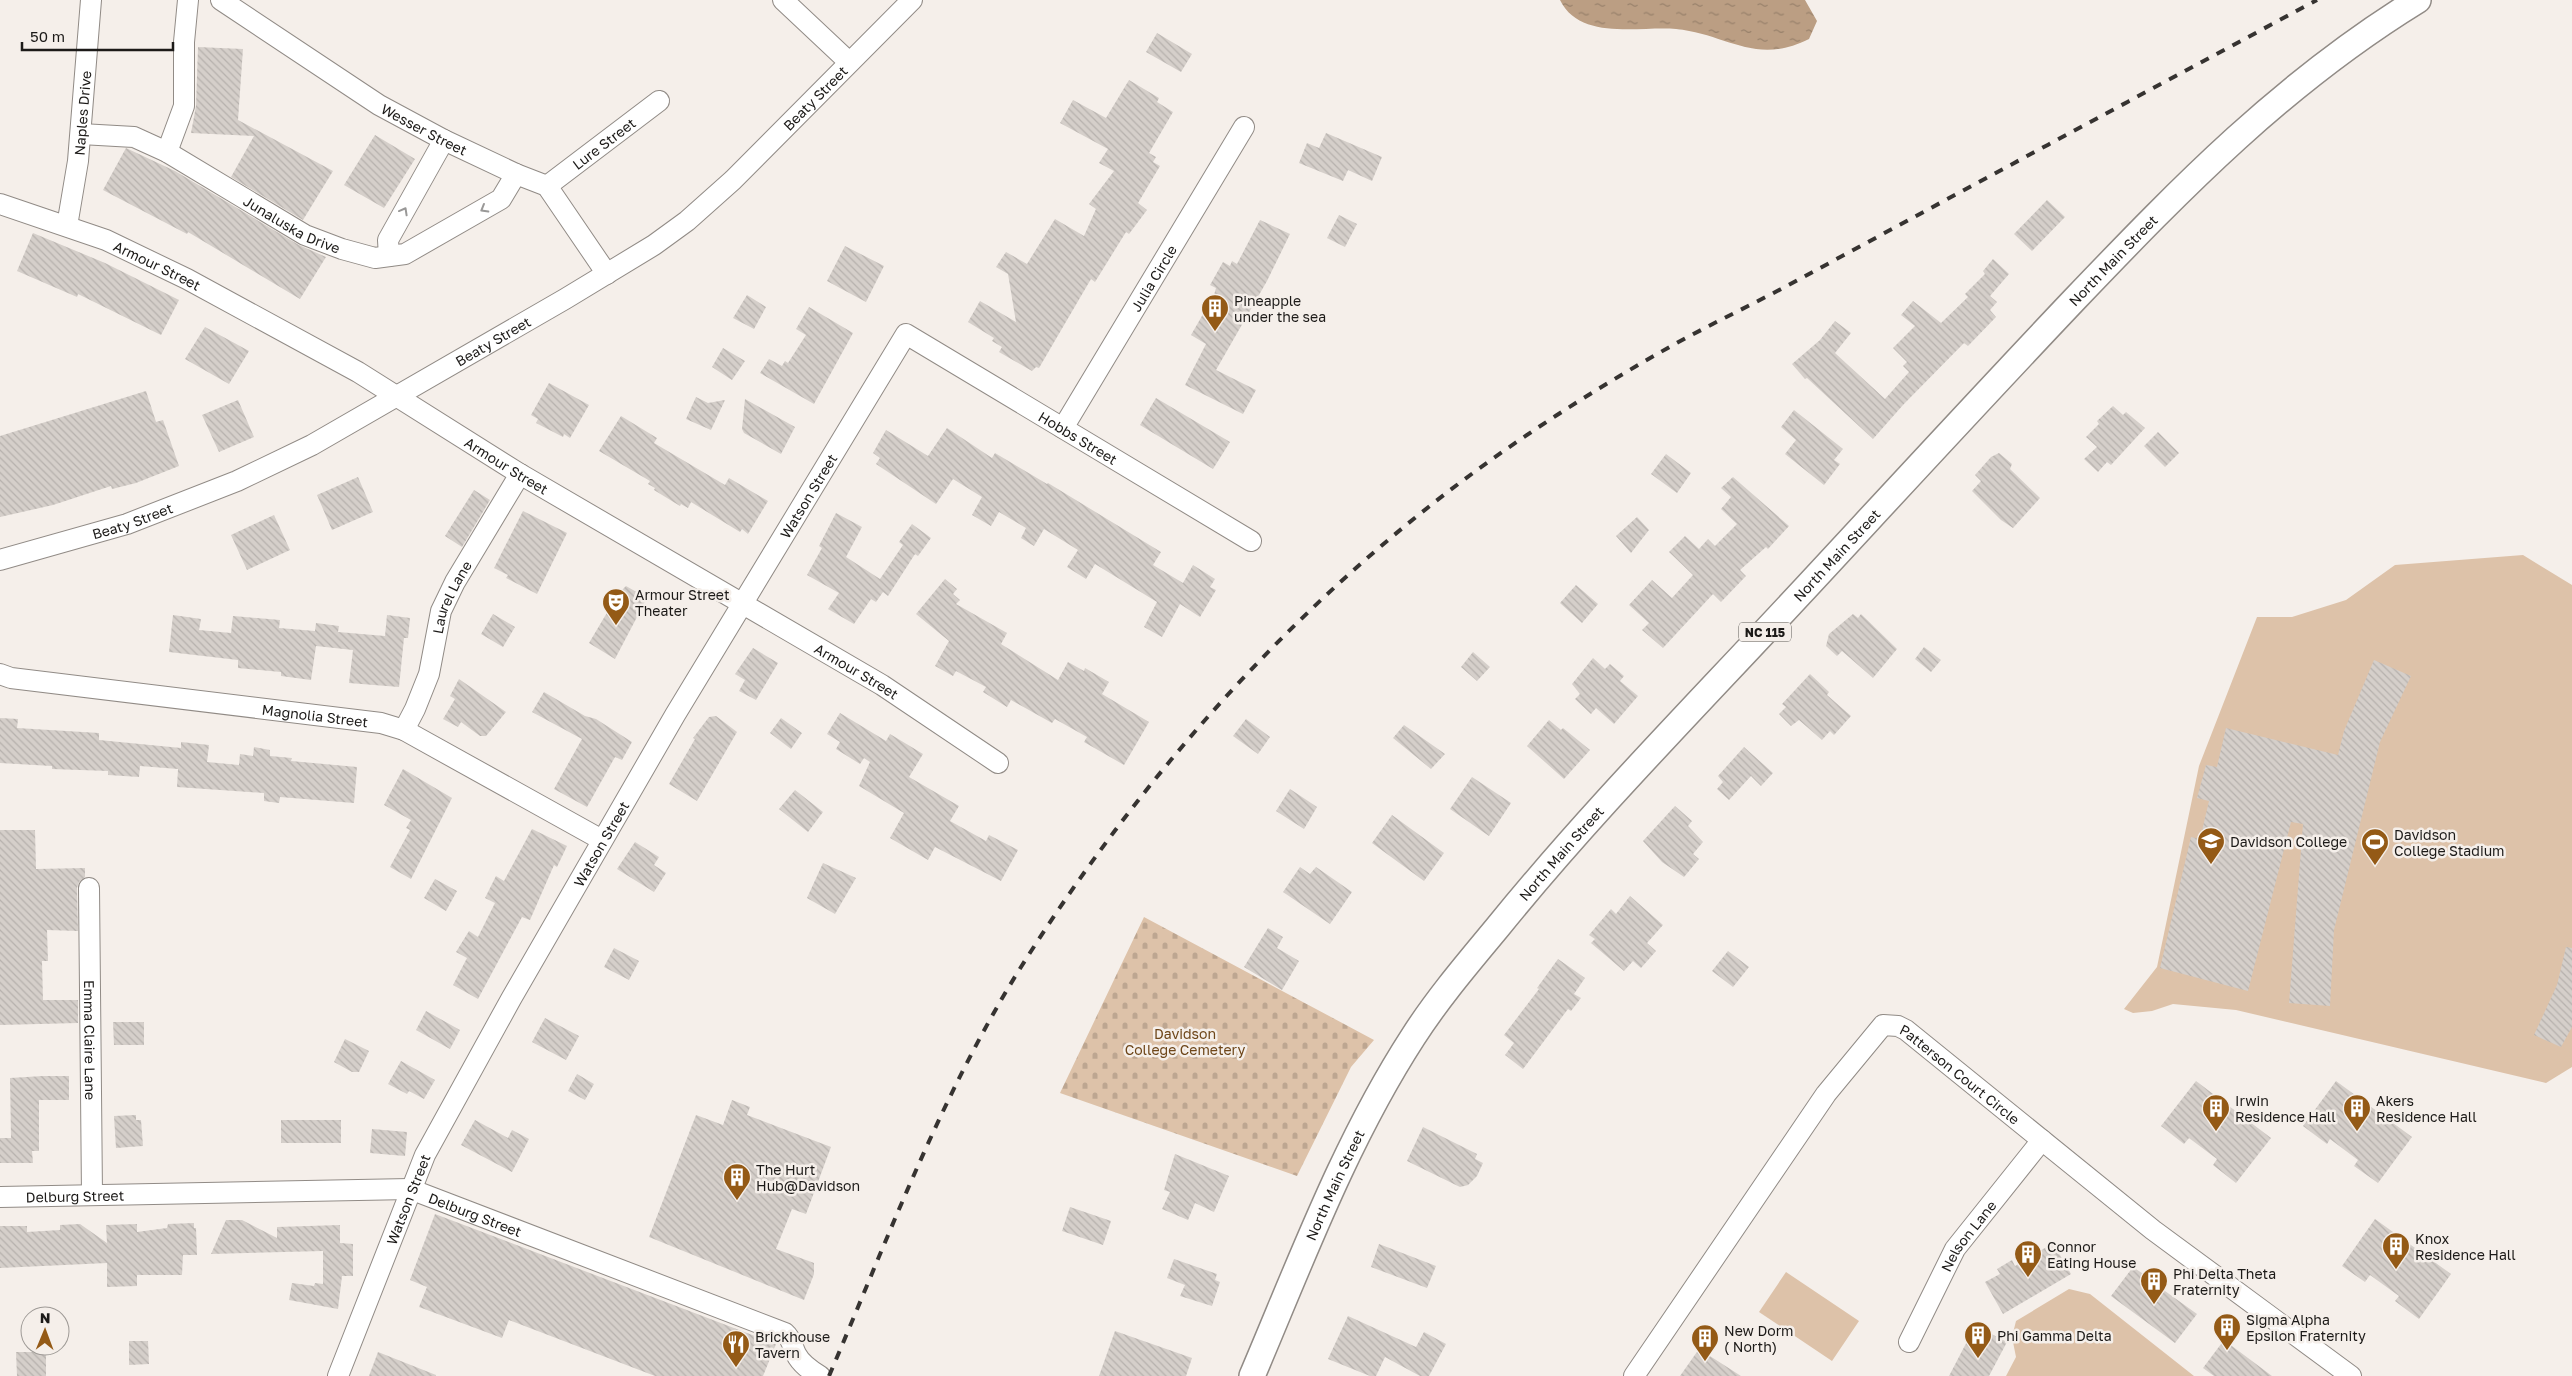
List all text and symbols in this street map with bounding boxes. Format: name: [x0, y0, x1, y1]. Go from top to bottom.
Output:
scale bar: [22, 20, 174, 52]
text: 50 m: [30, 27, 65, 45]
street label: Beaty Street: [779, 62, 850, 133]
street label: Naples Drive: [70, 70, 94, 156]
street label: Wesser Street: [379, 99, 470, 158]
street label: Lure Street: [569, 114, 638, 172]
street label: Junaluska Drive: [241, 192, 343, 256]
one-way arrow: [480, 202, 489, 212]
one-way arrow: [398, 208, 408, 217]
street label: North Main Street: [2065, 211, 2160, 309]
street label: Armour Street: [111, 237, 204, 293]
street label: Julia Circle: [1127, 242, 1180, 314]
place label: Pineapple under the sea: [1234, 292, 1326, 325]
building icon: Pineapple under the sea: [1200, 293, 1230, 332]
street label: Beaty Street: [452, 312, 533, 369]
street label: Hobbs Street: [1036, 407, 1121, 467]
street label: Armour Street: [462, 433, 551, 497]
street label: Watson Street: [776, 450, 840, 541]
street label: Beaty Street: [90, 499, 175, 542]
street label: North Main Street: [1789, 505, 1883, 605]
street label: Laurel Lane: [428, 557, 474, 635]
place label: Armour Street Theater: [635, 586, 730, 619]
theatre icon: Armour Street Theater: [601, 587, 631, 626]
road number: NC 115: [1739, 622, 1791, 642]
street label: Armour Street: [812, 639, 902, 702]
street label: Magnolia Street: [261, 700, 369, 730]
street label: Watson Street: [569, 798, 632, 889]
street label: North Main Street: [1515, 802, 1607, 904]
school or university icon: Davidson College: [2196, 826, 2226, 865]
place label: Davidson College Stadium: [2394, 826, 2505, 859]
sports icon: Davidson College Stadium: [2360, 827, 2390, 866]
place label: Davidson College: [2230, 833, 2347, 850]
street label: Emma Claire Lane: [81, 980, 100, 1100]
street label: Patterson Court Circle: [1897, 1020, 2023, 1127]
park label: Davidson College Cemetery: [1125, 1025, 1245, 1058]
place label: Irwin Residence Hall: [2235, 1092, 2336, 1125]
place label: Akers Residence Hall: [2376, 1092, 2477, 1125]
building icon: Irwin Residence Hall: [2201, 1093, 2231, 1132]
building icon: Akers Residence Hall: [2342, 1093, 2372, 1132]
street label: North Main Street: [1301, 1127, 1367, 1243]
street label: Watson Street: [382, 1152, 433, 1247]
place label: The Hurt Hub@Davidson: [756, 1161, 860, 1194]
building icon: The Hurt Hub@Davidson: [722, 1162, 752, 1201]
street label: Delburg Street: [26, 1186, 124, 1205]
street label: Delburg Street: [426, 1188, 524, 1240]
street label: Nelson Lane: [1937, 1197, 1999, 1274]
place label: Knox Residence Hall: [2415, 1230, 2516, 1263]
building icon: Knox Residence Hall: [2381, 1231, 2411, 1270]
place label: Connor Eating House: [2047, 1238, 2136, 1271]
building icon: Connor Eating House: [2013, 1239, 2043, 1278]
place label: Phi Delta Theta Fraternity: [2173, 1265, 2276, 1298]
building icon: Phi Delta Theta Fraternity: [2139, 1266, 2169, 1305]
north arrow: [20, 1306, 70, 1356]
text: N: [40, 1309, 51, 1326]
place label: Sigma Alpha Epsilon Fraternity: [2246, 1311, 2366, 1344]
building icon: Sigma Alpha Epsilon Fraternity: [2212, 1312, 2242, 1351]
building icon: Phi Gamma Delta: [1963, 1320, 1993, 1359]
place label: New Dorm ( North): [1724, 1322, 1794, 1355]
building icon: New Dorm ( North): [1690, 1323, 1720, 1362]
place label: Phi Gamma Delta: [1997, 1327, 2112, 1344]
place label: Brickhouse Tavern: [755, 1328, 830, 1361]
restaurant icon: Brickhouse Tavern: [721, 1329, 751, 1368]

